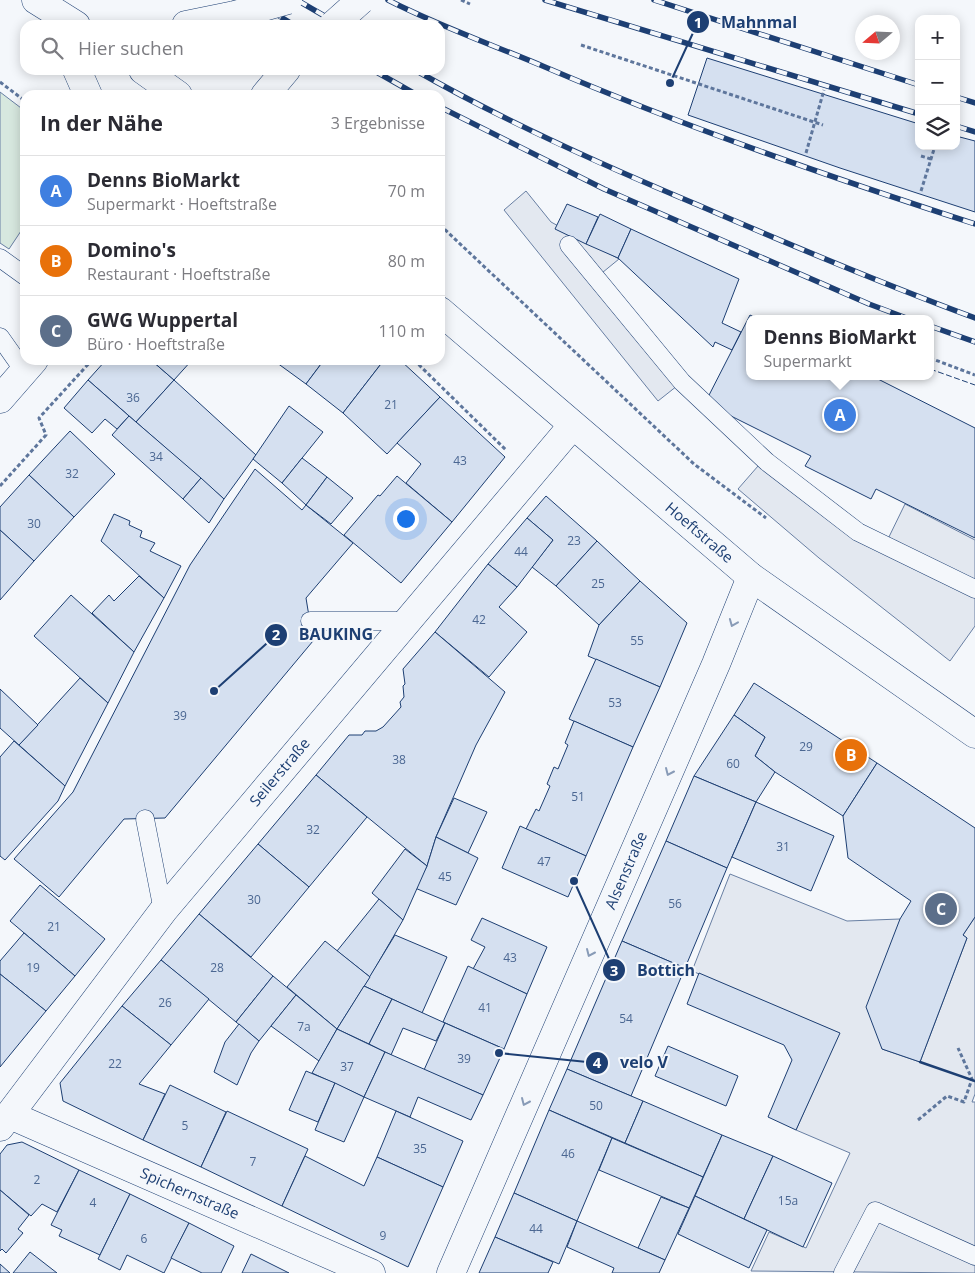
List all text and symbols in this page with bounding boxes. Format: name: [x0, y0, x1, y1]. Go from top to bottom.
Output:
callout: Mahnmal: [686, 7, 807, 38]
text: Mahnmal: [721, 11, 797, 33]
text: 1: [694, 12, 702, 32]
north arrow: [855, 15, 900, 60]
map controls: [915, 15, 960, 150]
button: +: [915, 15, 960, 60]
search box: [20, 20, 445, 75]
icon: search: [38, 34, 66, 62]
text: Hier suchen: [78, 35, 184, 61]
button: −: [915, 60, 960, 105]
button: layers: [915, 105, 960, 150]
text: In der Nähe: [40, 109, 163, 137]
text: 3 Ergebnisse: [331, 112, 425, 134]
text: Denns BioMarkt: [87, 167, 240, 193]
text: A: [50, 180, 62, 202]
text: 70 m: [388, 180, 425, 202]
text: Supermarkt · Hoeftstraße: [87, 193, 277, 215]
text: Domino's: [87, 237, 176, 263]
text: B: [51, 250, 61, 272]
text: 80 m: [388, 250, 425, 272]
text: Restaurant · Hoeftstraße: [87, 263, 271, 285]
text: GWG Wuppertal: [87, 307, 238, 333]
popup: [746, 315, 934, 380]
text: C: [51, 320, 61, 342]
text: 110 m: [379, 320, 425, 342]
text: Denns BioMarkt: [763, 324, 917, 350]
text: Büro · Hoeftstraße: [87, 333, 225, 355]
text: Supermarkt: [763, 350, 852, 372]
house number: 36: [126, 389, 140, 406]
house number: 21: [384, 396, 398, 413]
pin: A: [824, 396, 856, 434]
house number: 34: [149, 448, 163, 465]
house number: 43: [453, 452, 467, 469]
house number: 32: [65, 465, 79, 482]
street label: Hoeftstraße: [661, 497, 738, 567]
your location: [393, 506, 419, 532]
house number: 30: [27, 515, 41, 532]
house number: 23: [567, 532, 581, 549]
house number: 44: [514, 543, 528, 560]
house number: 25: [591, 575, 605, 592]
house number: 42: [472, 611, 486, 628]
one-way arrow: [728, 618, 739, 627]
callout: BAUKING: [264, 619, 383, 650]
text: BAUKING: [299, 623, 373, 645]
text: 2: [272, 624, 281, 644]
house number: 55: [630, 632, 644, 649]
house number: 53: [608, 694, 622, 711]
house number: 39: [173, 707, 187, 724]
street label: Seilerstraße: [245, 733, 314, 810]
pin: B: [835, 736, 867, 774]
house number: 29: [799, 738, 813, 755]
house number: 38: [392, 751, 406, 768]
house number: 60: [726, 755, 740, 772]
one-way arrow: [665, 767, 676, 776]
house number: 51: [571, 788, 585, 805]
house number: 32: [306, 821, 320, 838]
street label: Alsenstraße: [600, 828, 651, 912]
house number: 31: [776, 838, 790, 855]
house number: 47: [537, 853, 551, 870]
house number: 45: [438, 868, 452, 885]
pin: C: [925, 890, 957, 928]
house number: 30: [247, 891, 261, 908]
house number: 56: [668, 895, 682, 912]
house number: 21: [47, 918, 61, 935]
one-way arrow: [586, 948, 597, 957]
house number: 43: [503, 949, 517, 966]
callout: Bottich: [602, 955, 705, 986]
house number: 19: [26, 959, 40, 976]
house number: 28: [210, 959, 224, 976]
text: Bottich: [637, 959, 695, 981]
text: 3: [610, 960, 618, 980]
house number: 26: [158, 994, 172, 1011]
house number: 41: [478, 999, 492, 1016]
house number: 54: [619, 1010, 633, 1027]
house number: 7a: [297, 1018, 311, 1035]
callout: velo V: [585, 1047, 678, 1078]
house number: 39: [457, 1050, 471, 1067]
text: velo V: [620, 1051, 669, 1073]
text: 4: [593, 1052, 602, 1072]
house number: 22: [108, 1055, 122, 1072]
house number: 37: [340, 1058, 354, 1075]
one-way arrow: [521, 1097, 532, 1106]
house number: 50: [589, 1097, 603, 1114]
house number: 5: [182, 1117, 189, 1134]
house number: 35: [413, 1140, 427, 1157]
house number: 46: [561, 1145, 575, 1162]
house number: 7: [250, 1153, 257, 1170]
street label: Spichernstraße: [137, 1162, 243, 1223]
house number: 2: [34, 1171, 41, 1188]
house number: 15a: [778, 1192, 798, 1209]
house number: 4: [90, 1194, 97, 1211]
house number: 44: [529, 1220, 543, 1237]
house number: 9: [380, 1227, 387, 1244]
house number: 6: [141, 1230, 148, 1247]

